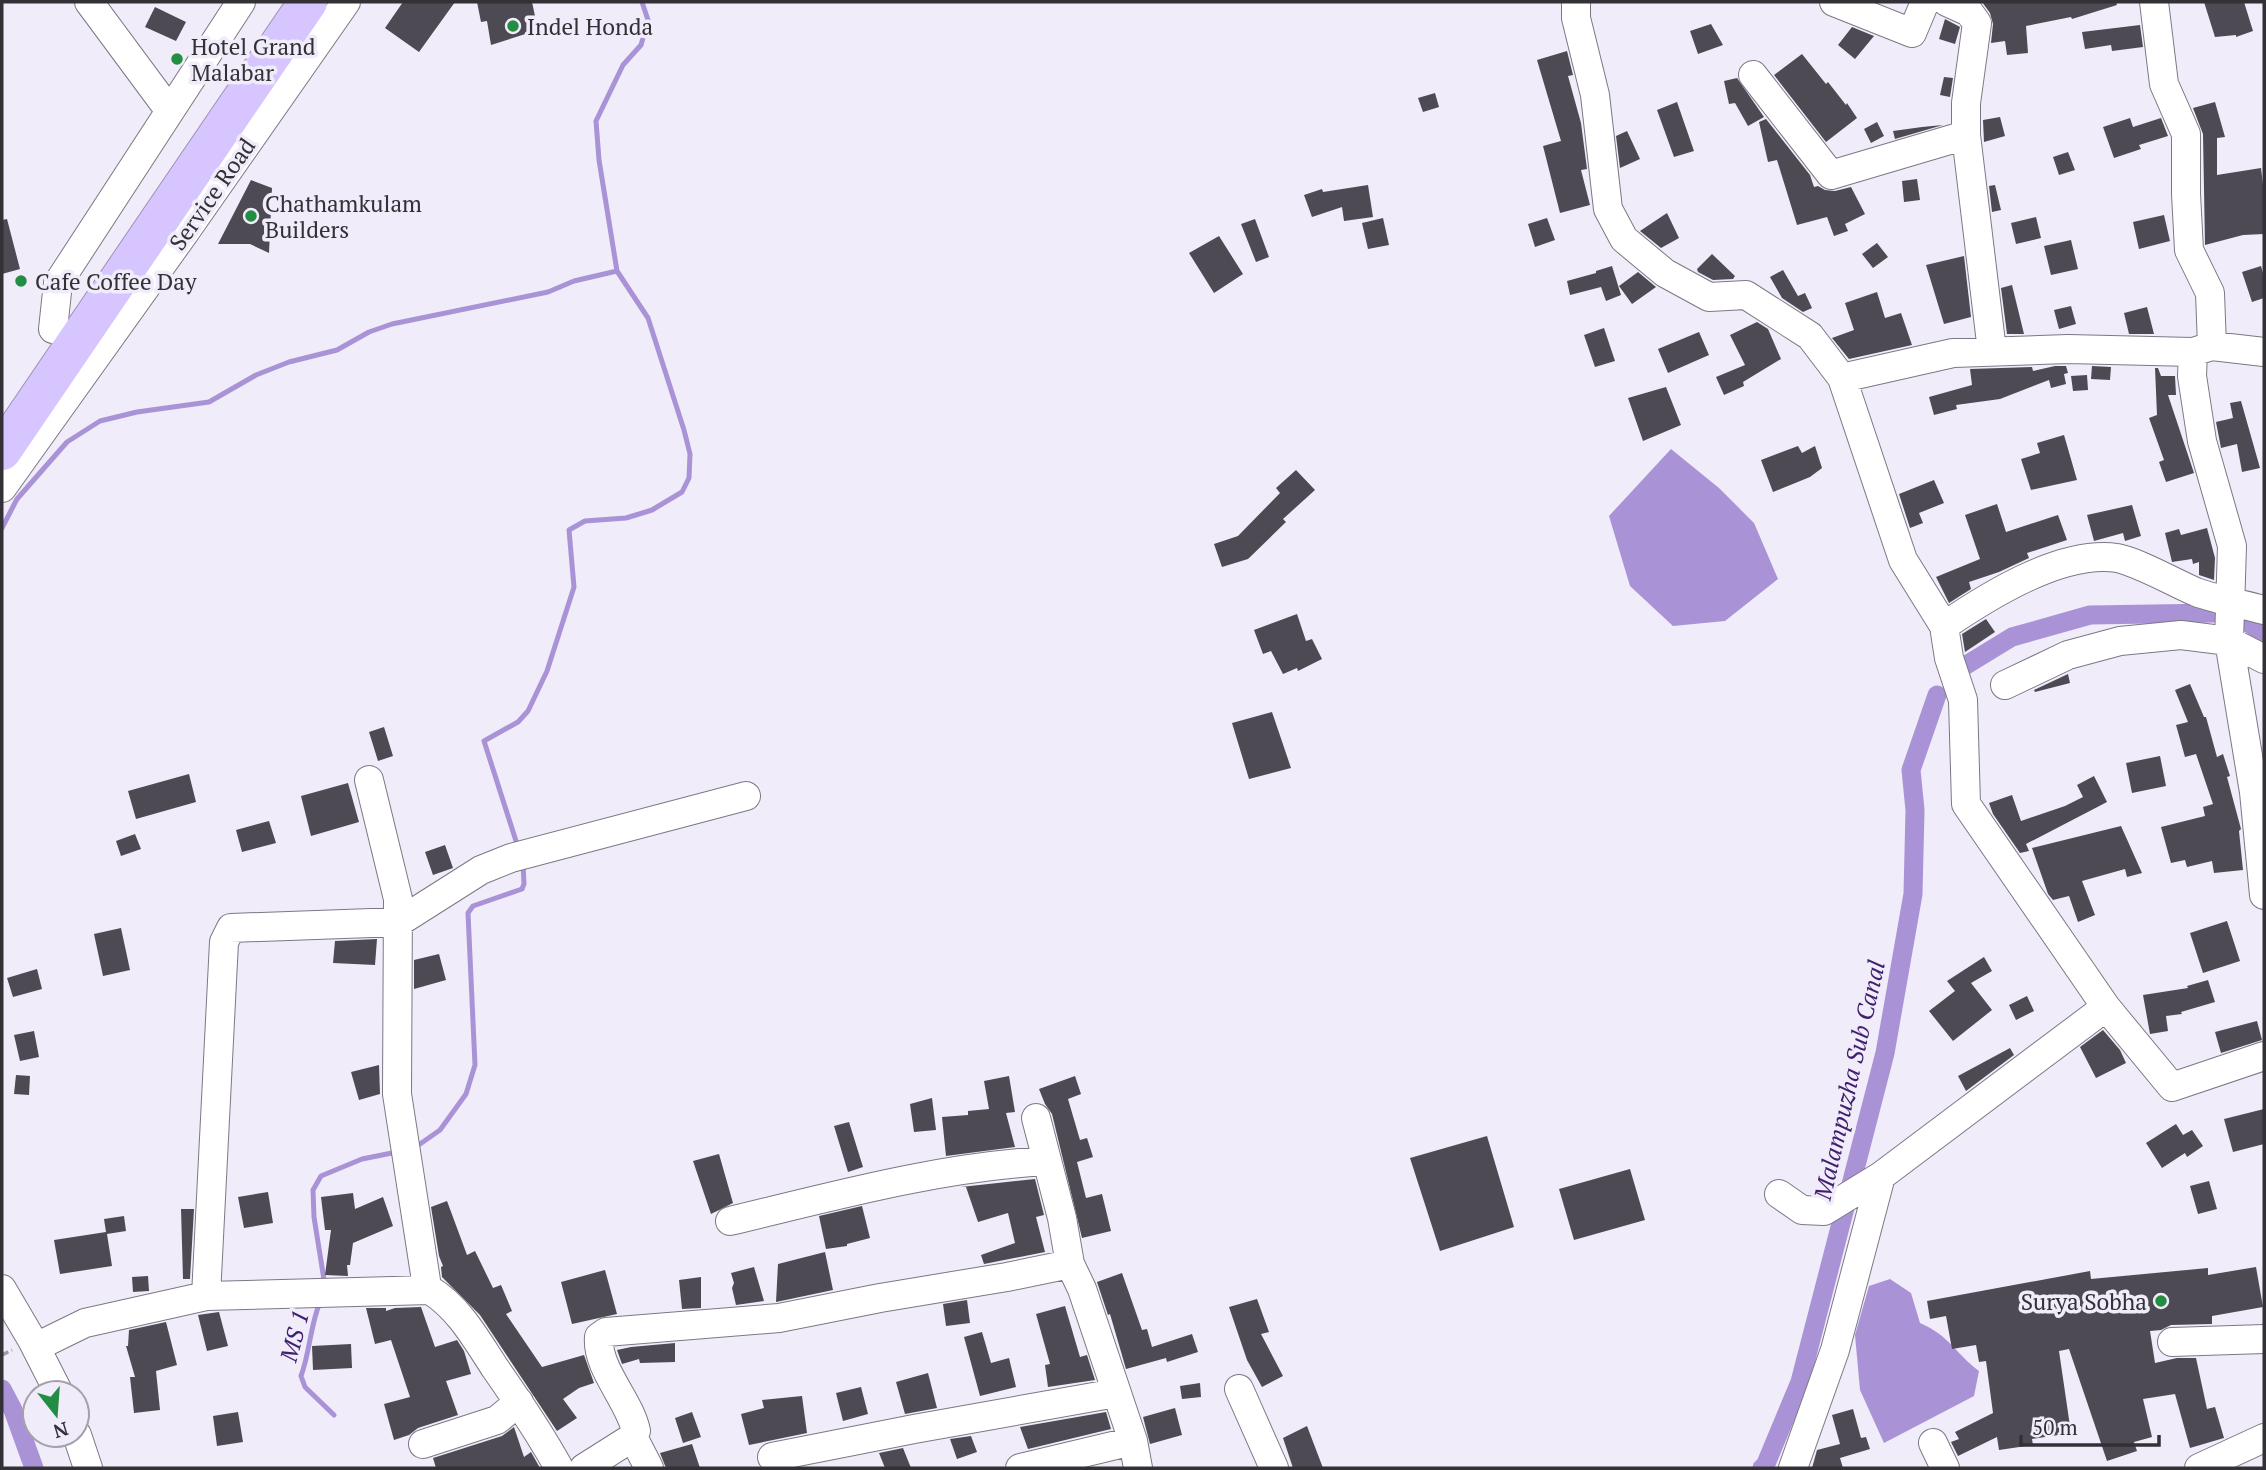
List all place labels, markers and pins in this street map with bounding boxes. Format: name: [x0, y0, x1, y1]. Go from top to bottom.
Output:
place label: Indel Honda: [527, 11, 653, 42]
marker: Indel Honda: [505, 18, 521, 34]
place label: Hotel Grand Malabar: [191, 31, 316, 88]
marker: Hotel Grand Malabar: [169, 51, 185, 67]
place label: Chathamkulam Builders: [265, 188, 422, 245]
marker: Chathamkulam Builders: [243, 208, 259, 224]
place label: Cafe Coffee Day: [35, 266, 197, 297]
marker: Cafe Coffee Day: [13, 273, 29, 289]
place label: Surya Sobha: [2021, 1286, 2147, 1317]
marker: Surya Sobha: [2153, 1293, 2169, 1309]

